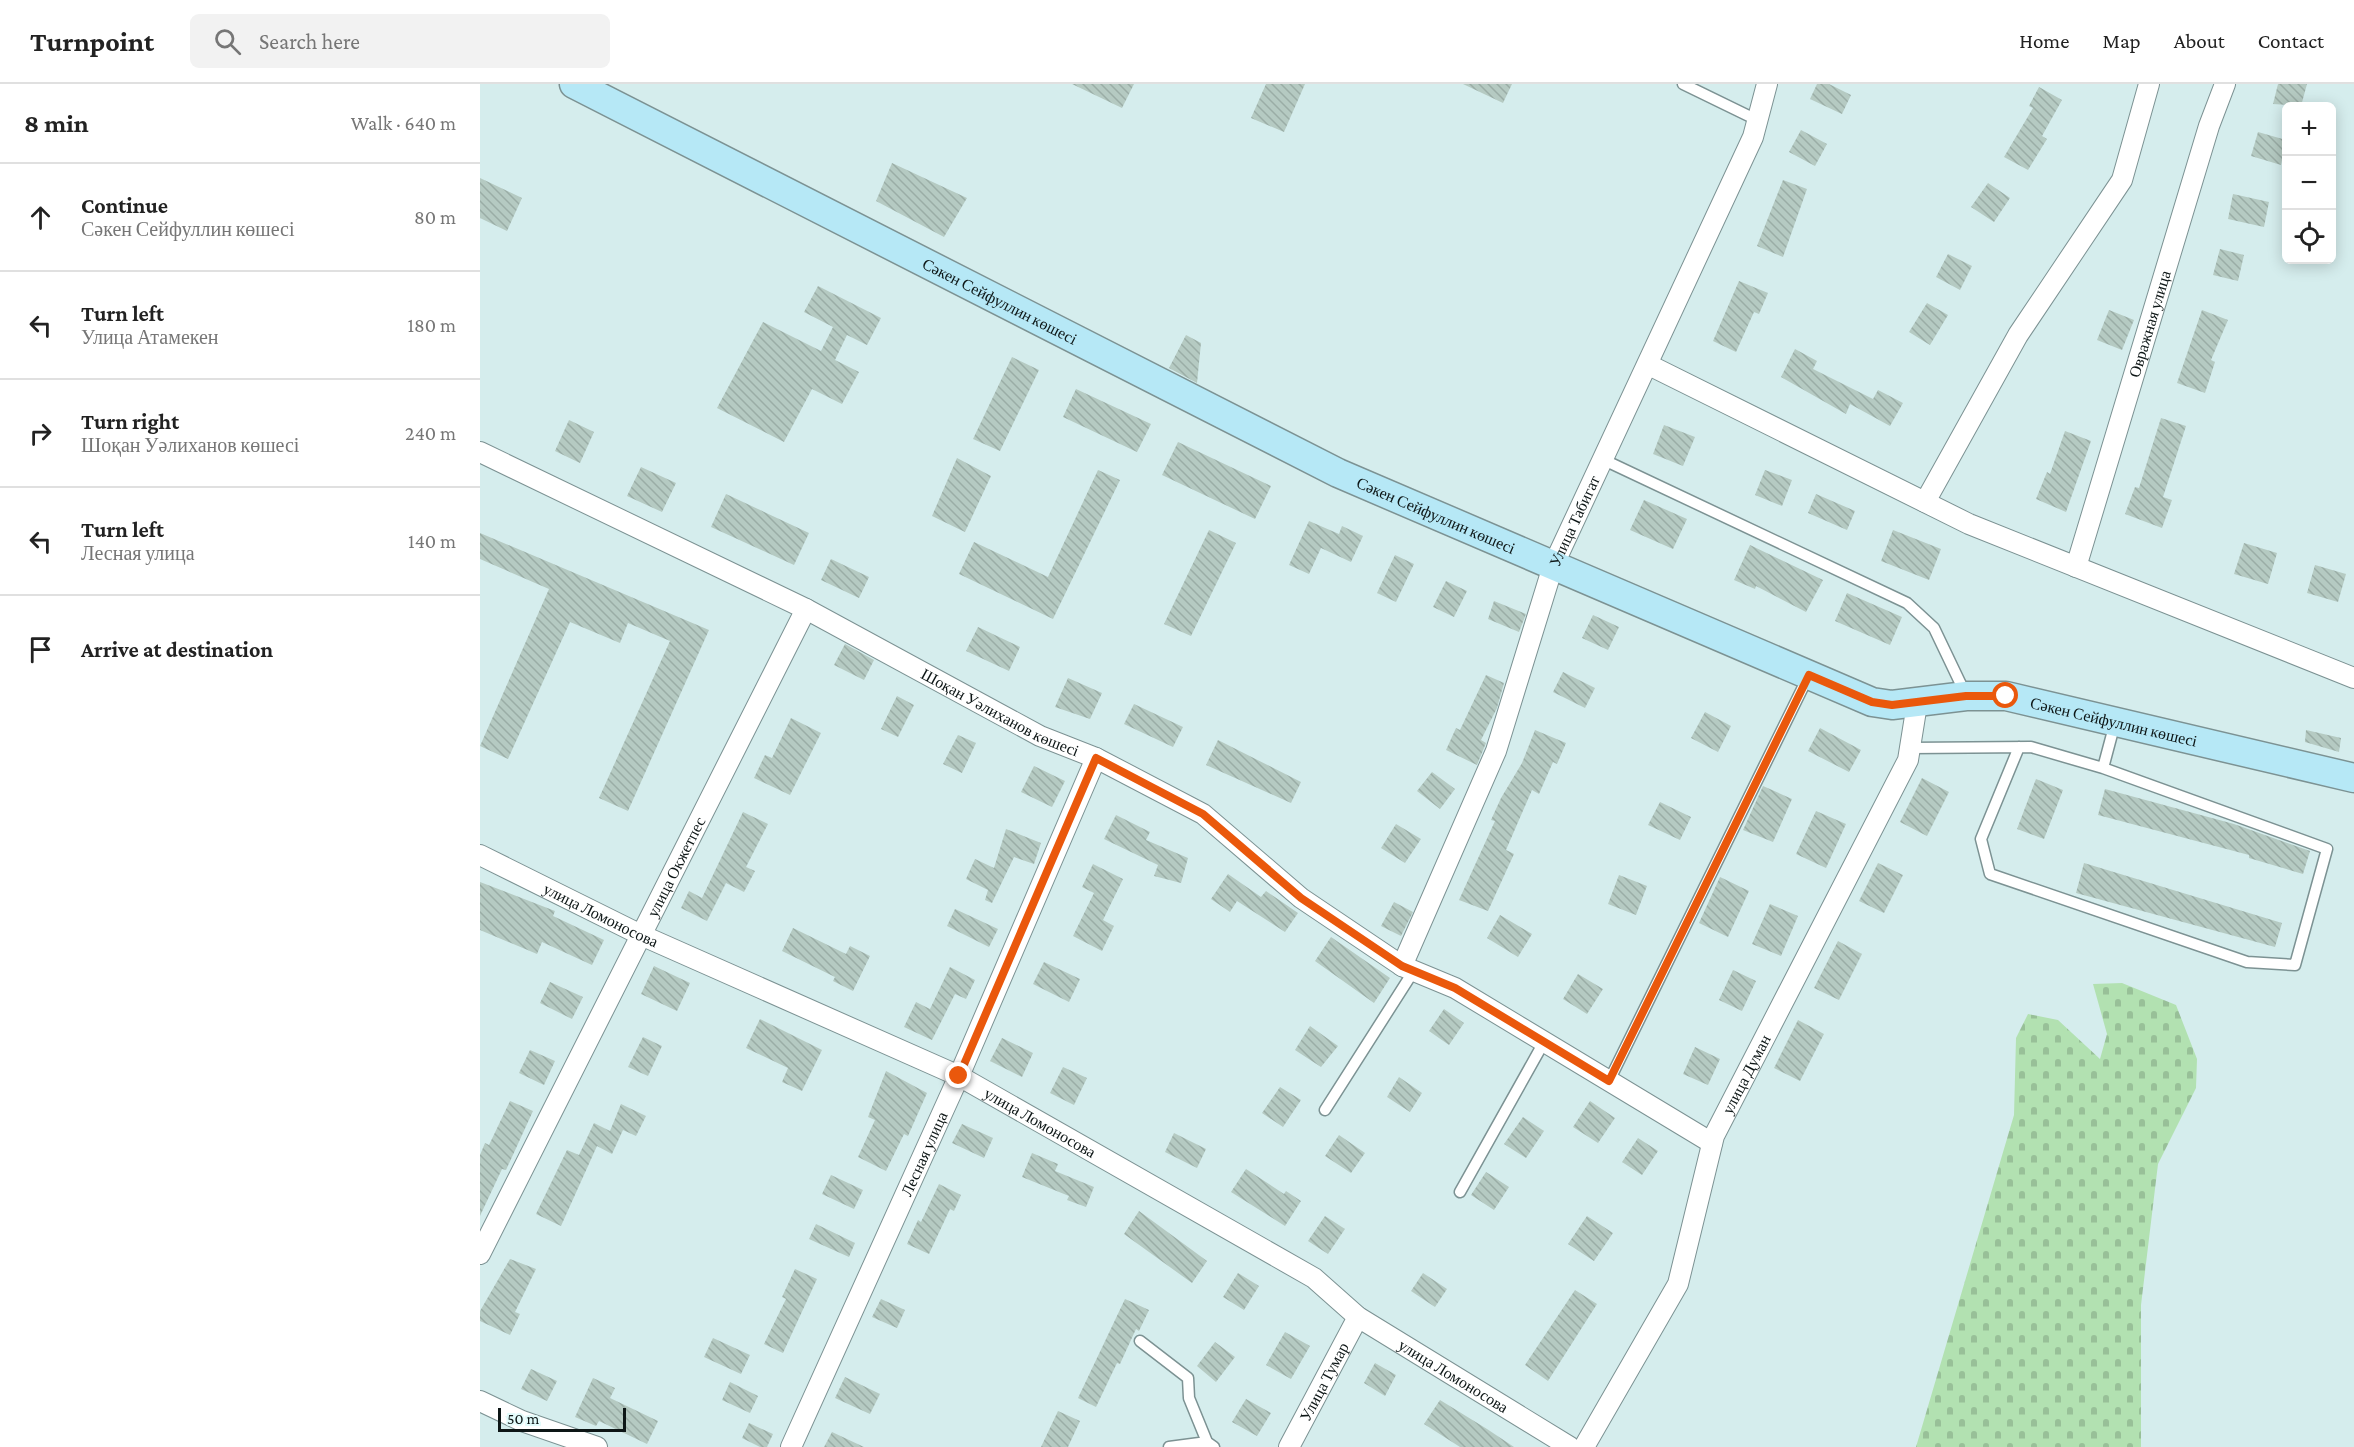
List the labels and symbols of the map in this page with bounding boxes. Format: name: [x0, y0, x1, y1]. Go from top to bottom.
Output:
street label: Сәкен Сейфуллин көшесі: [920, 255, 1080, 348]
street label: Овражная улица: [2126, 268, 2174, 379]
street label: Улица Табигат: [1546, 473, 1603, 569]
street label: Сәкен Сейфуллин көшесі: [1354, 474, 1518, 557]
street label: Шоқан Уәлиханов көшесі: [918, 665, 1082, 760]
route start: [1992, 682, 2018, 708]
street label: Сәкен Сейфуллин көшесі: [2029, 694, 2199, 750]
street label: улица Окжетпес: [644, 814, 709, 920]
street label: улица Ломоносова: [540, 880, 661, 950]
street label: улица Думан: [1719, 1032, 1774, 1117]
route end: [945, 1062, 971, 1088]
street label: улица Ломоносова: [981, 1084, 1099, 1161]
street label: Лесная улица: [898, 1109, 951, 1199]
street label: улица Ломоносова: [1395, 1336, 1511, 1416]
street label: Улица Тумар: [1296, 1340, 1353, 1424]
scale bar: [498, 1405, 626, 1432]

